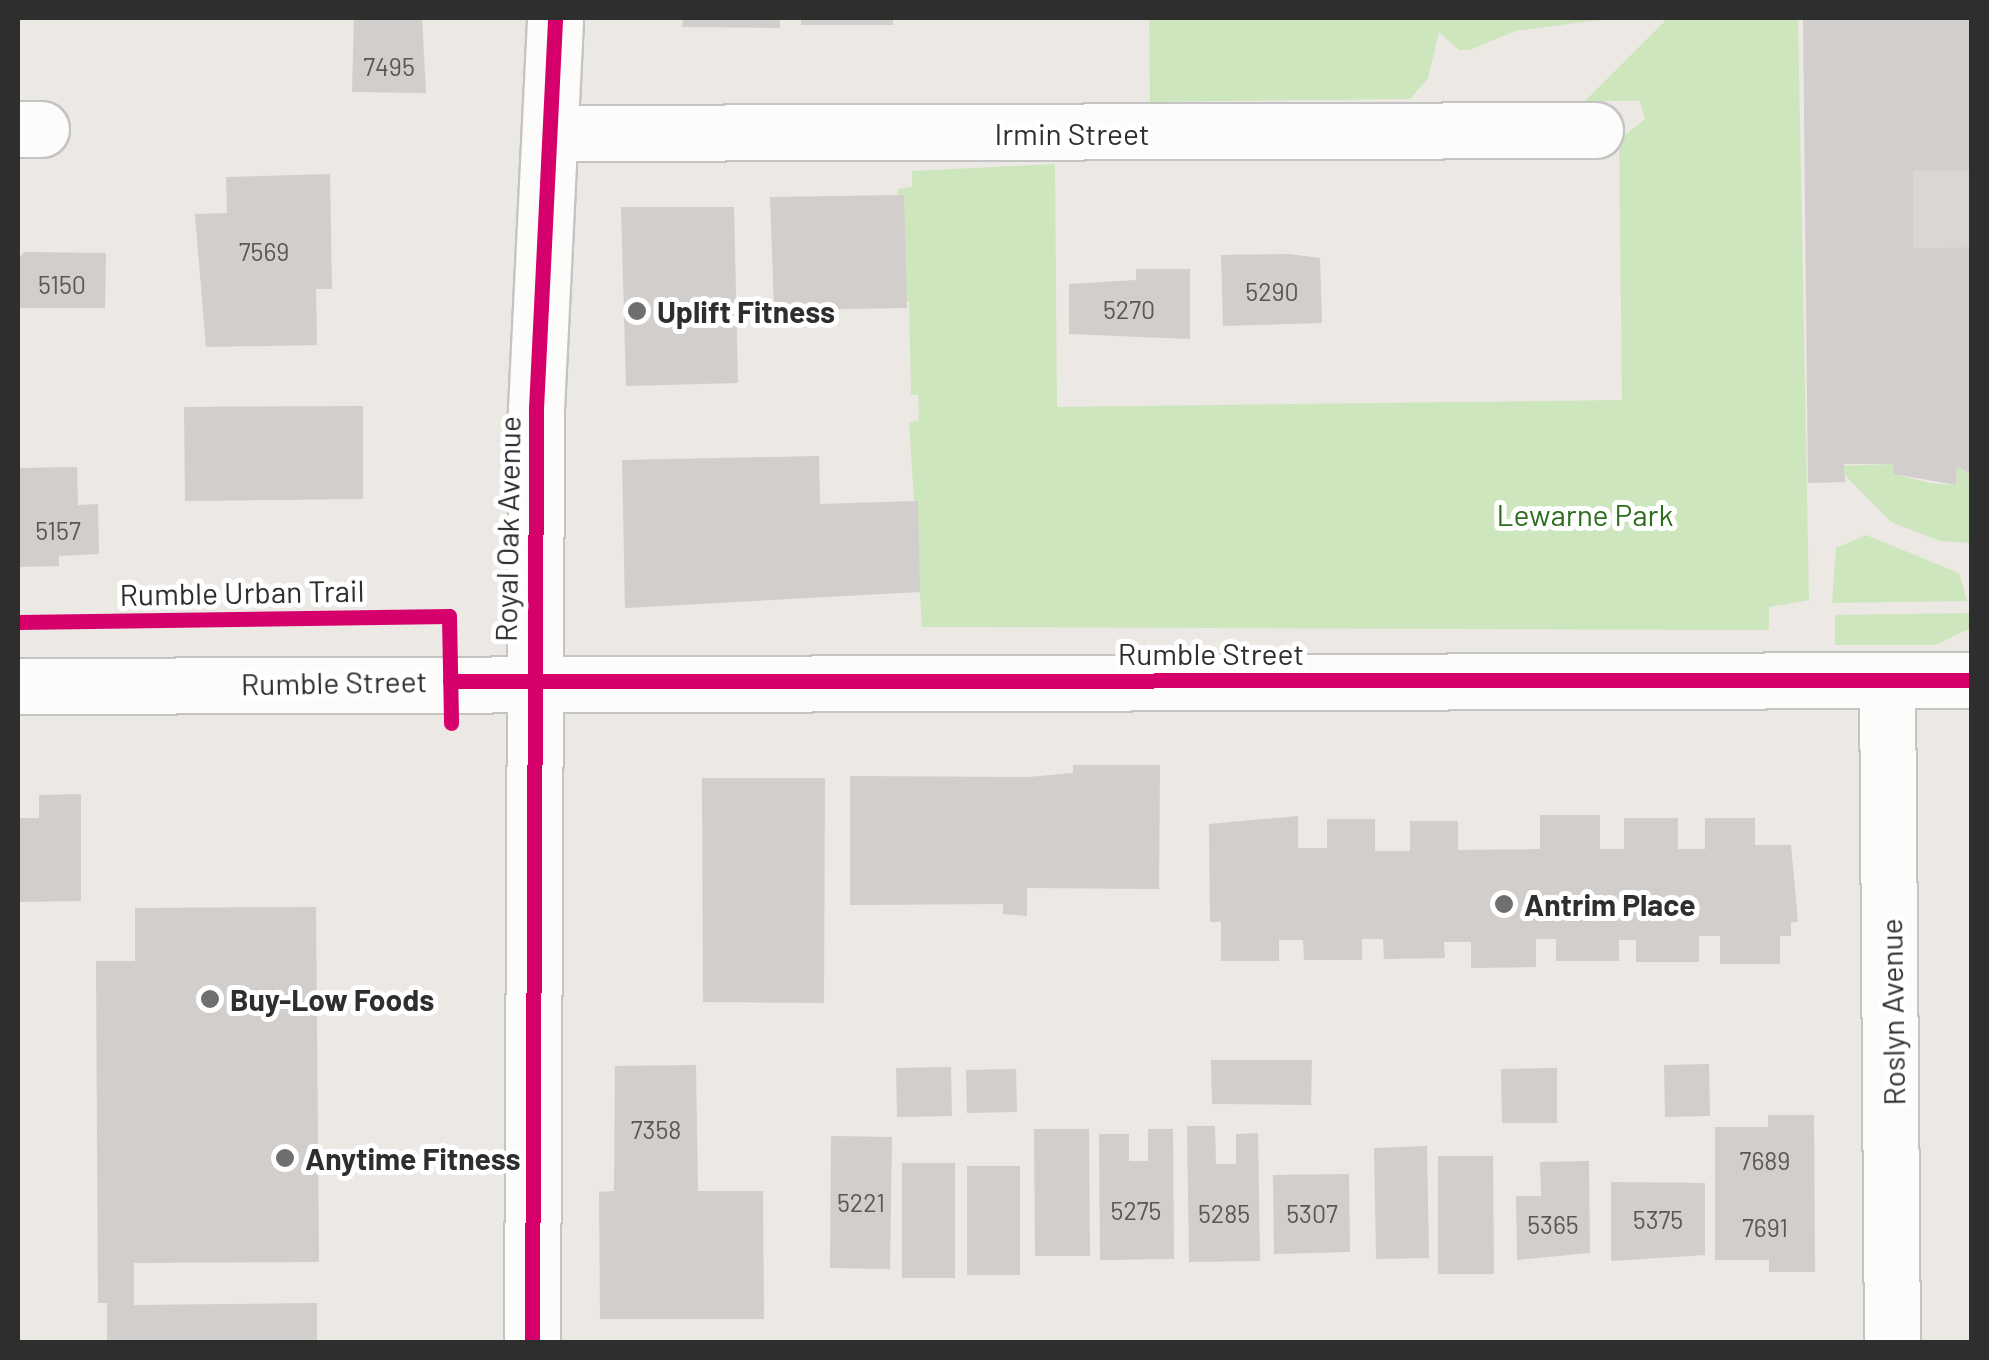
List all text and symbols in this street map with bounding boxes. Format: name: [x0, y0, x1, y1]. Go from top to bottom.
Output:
house number: 7495: [363, 51, 415, 81]
street label: Irmin Street: [994, 115, 1150, 151]
house number: 7569: [239, 236, 289, 266]
house number: 5150: [38, 269, 86, 299]
house number: 5290: [1245, 276, 1299, 306]
place label: Uplift Fitness: [657, 293, 835, 329]
house number: 5270: [1103, 294, 1155, 324]
marker: Uplift Fitness: [626, 300, 648, 322]
street label: Royal Oak Avenue: [487, 416, 527, 642]
park label: Lewarne Park: [1496, 496, 1674, 532]
house number: 5157: [35, 515, 81, 545]
street label: Rumble Urban Trail: [119, 572, 365, 612]
street label: Rumble Street: [1118, 635, 1304, 671]
street label: Rumble Street: [241, 662, 427, 702]
place label: Antrim Place: [1524, 886, 1696, 922]
marker: Antrim Place: [1493, 893, 1515, 915]
street label: Roslyn Avenue: [1872, 918, 1912, 1106]
place label: Buy-Low Foods: [230, 981, 434, 1017]
marker: Buy-Low Foods: [199, 988, 221, 1010]
house number: 7358: [631, 1114, 681, 1144]
place label: Anytime Fitness: [305, 1140, 521, 1176]
house number: 7689: [1740, 1145, 1790, 1175]
marker: Anytime Fitness: [274, 1147, 296, 1169]
house number: 5221: [837, 1187, 885, 1217]
house number: 5275: [1111, 1195, 1161, 1225]
house number: 5285: [1198, 1198, 1250, 1228]
house number: 5307: [1286, 1198, 1338, 1228]
house number: 5375: [1633, 1204, 1683, 1234]
house number: 5365: [1527, 1209, 1579, 1239]
house number: 7691: [1742, 1212, 1788, 1242]

